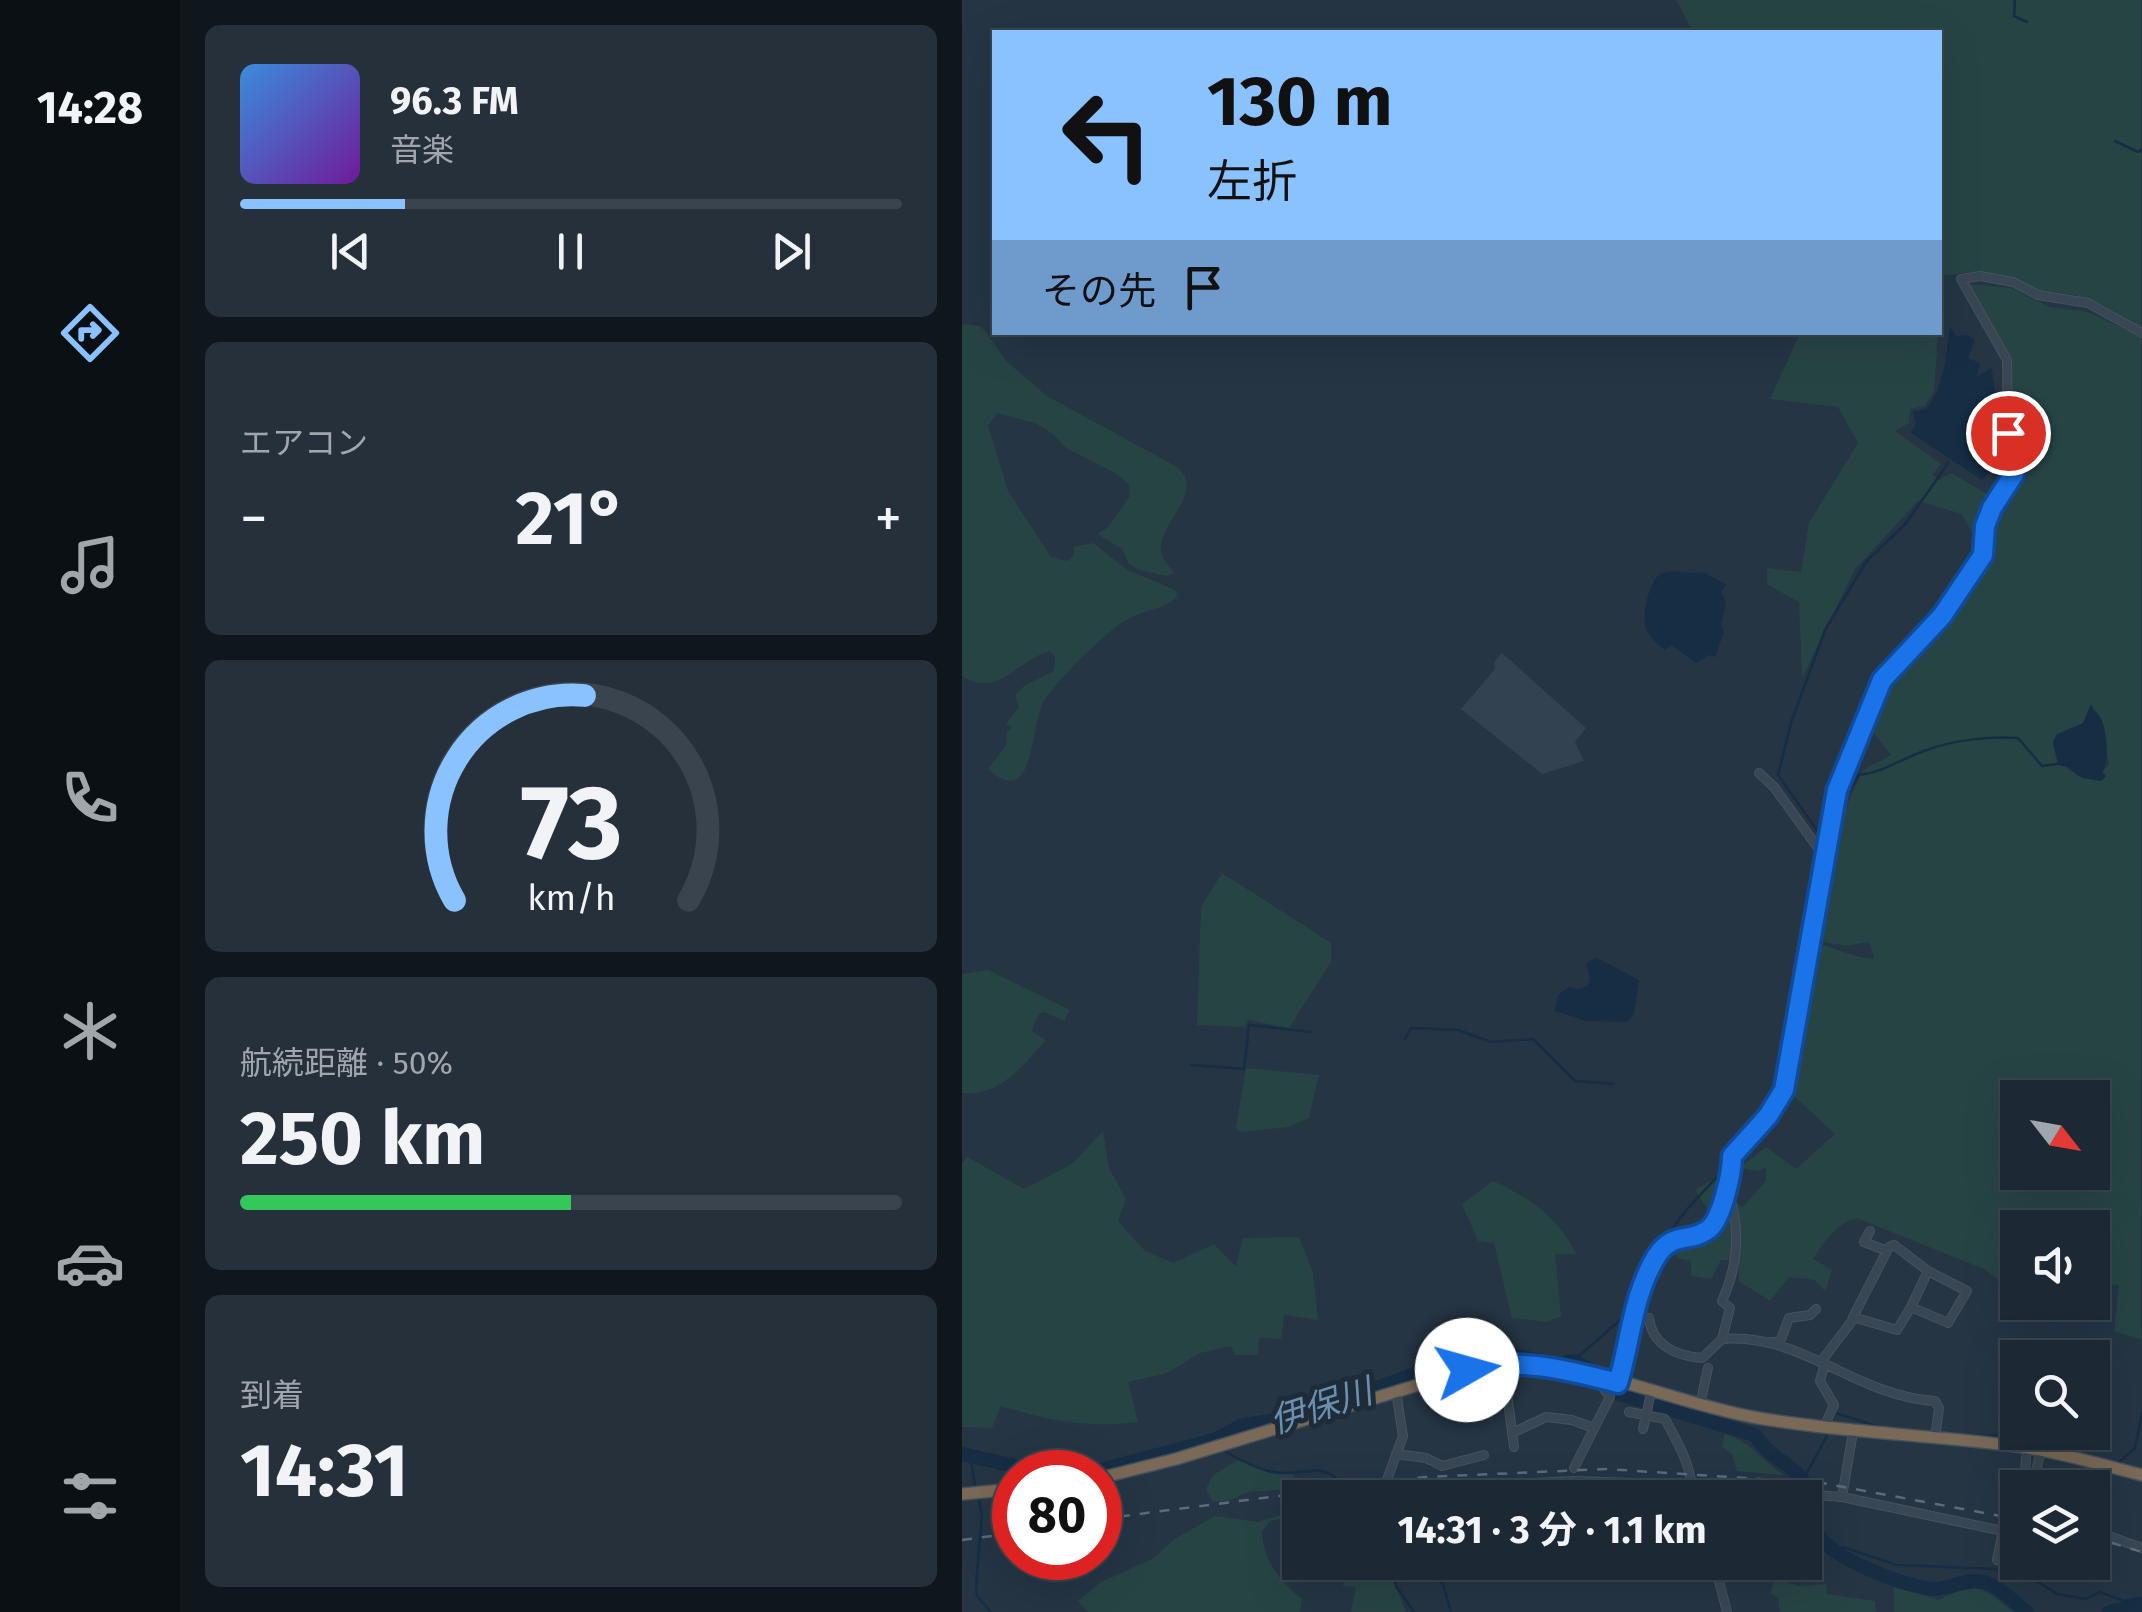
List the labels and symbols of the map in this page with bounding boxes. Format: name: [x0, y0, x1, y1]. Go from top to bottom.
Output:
pin: [1966, 391, 2051, 476]
north arrow: [2000, 1080, 2110, 1190]
position arrow: [1415, 1318, 1519, 1422]
water label: 伊保川: [1265, 1369, 1381, 1442]
speed limit sign: 80: [992, 1450, 1122, 1580]

